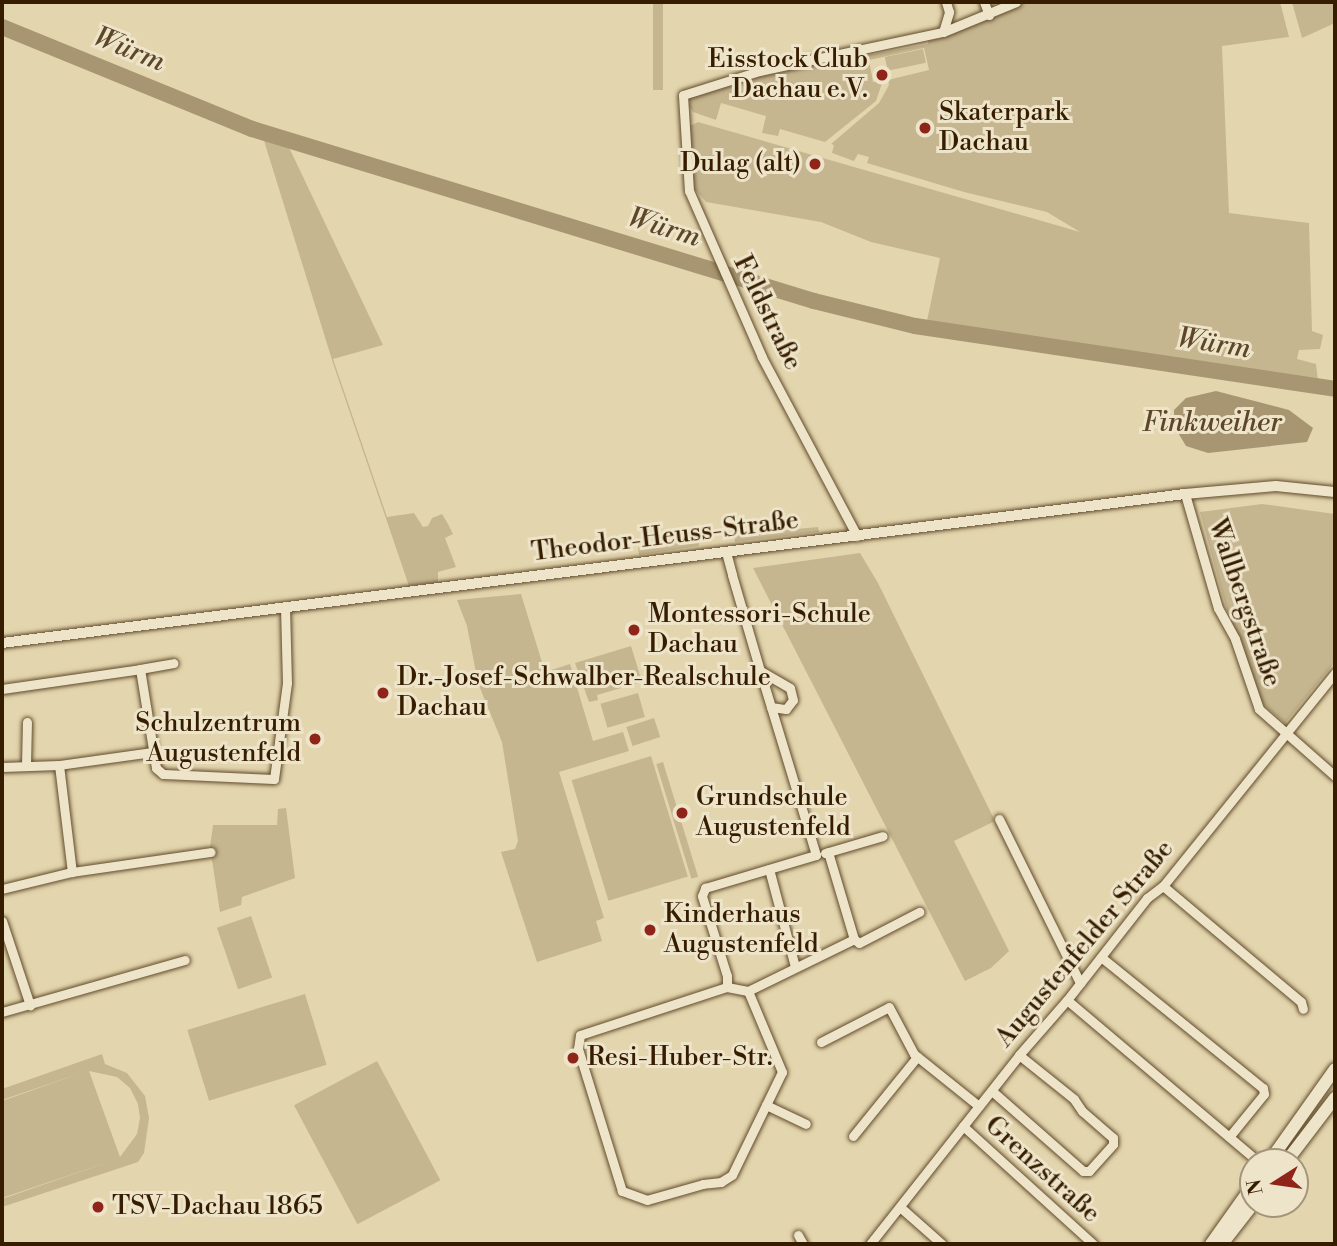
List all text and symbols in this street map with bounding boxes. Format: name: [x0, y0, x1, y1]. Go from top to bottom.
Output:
water label: Würm: [88, 21, 170, 79]
place label: Eisstock Club Dachau e.V.: [708, 44, 868, 106]
marker: Eisstock Club Dachau e.V.: [874, 67, 890, 83]
place label: Skaterpark Dachau: [939, 97, 1068, 158]
marker: Skaterpark Dachau: [917, 120, 933, 136]
place label: Dulag (alt): [680, 148, 801, 180]
marker: Dulag (alt): [807, 156, 823, 172]
water label: Würm: [624, 201, 704, 255]
street label: Feldstraße: [726, 251, 808, 375]
water label: Würm: [1175, 322, 1253, 366]
water label: Finkweiher: [1142, 406, 1282, 440]
street label: Theodor-Heuss-Straße: [530, 505, 800, 569]
street label: Wallbergstraße: [1201, 515, 1287, 691]
place label: Montessori-Schule Dachau: [648, 599, 871, 660]
marker: Montessori-Schule Dachau: [626, 622, 642, 638]
place label: Dr.-Josef-Schwalber-Realschule Dachau: [397, 662, 771, 724]
marker: Dr.-Josef-Schwalber-Realschule Dachau: [375, 685, 391, 701]
place label: Schulzentrum Augustenfeld: [135, 708, 301, 770]
marker: Schulzentrum Augustenfeld: [307, 731, 323, 747]
place label: Grundschule Augustenfeld: [696, 782, 850, 844]
marker: Grundschule Augustenfeld: [674, 805, 690, 821]
street label: Augustenfelder Straße: [989, 834, 1181, 1054]
place label: Kinderhaus Augustenfeld: [664, 899, 818, 960]
marker: Kinderhaus Augustenfeld: [642, 922, 658, 938]
place label: Resi-Huber-Str.: [587, 1042, 773, 1074]
marker: Resi-Huber-Str.: [565, 1050, 581, 1066]
street label: Grenzstraße: [978, 1110, 1106, 1230]
north arrow: [1239, 1148, 1309, 1218]
text: N: [1242, 1177, 1269, 1197]
place label: TSV-Dachau 1865: [112, 1191, 323, 1223]
marker: TSV-Dachau 1865: [90, 1199, 106, 1215]

